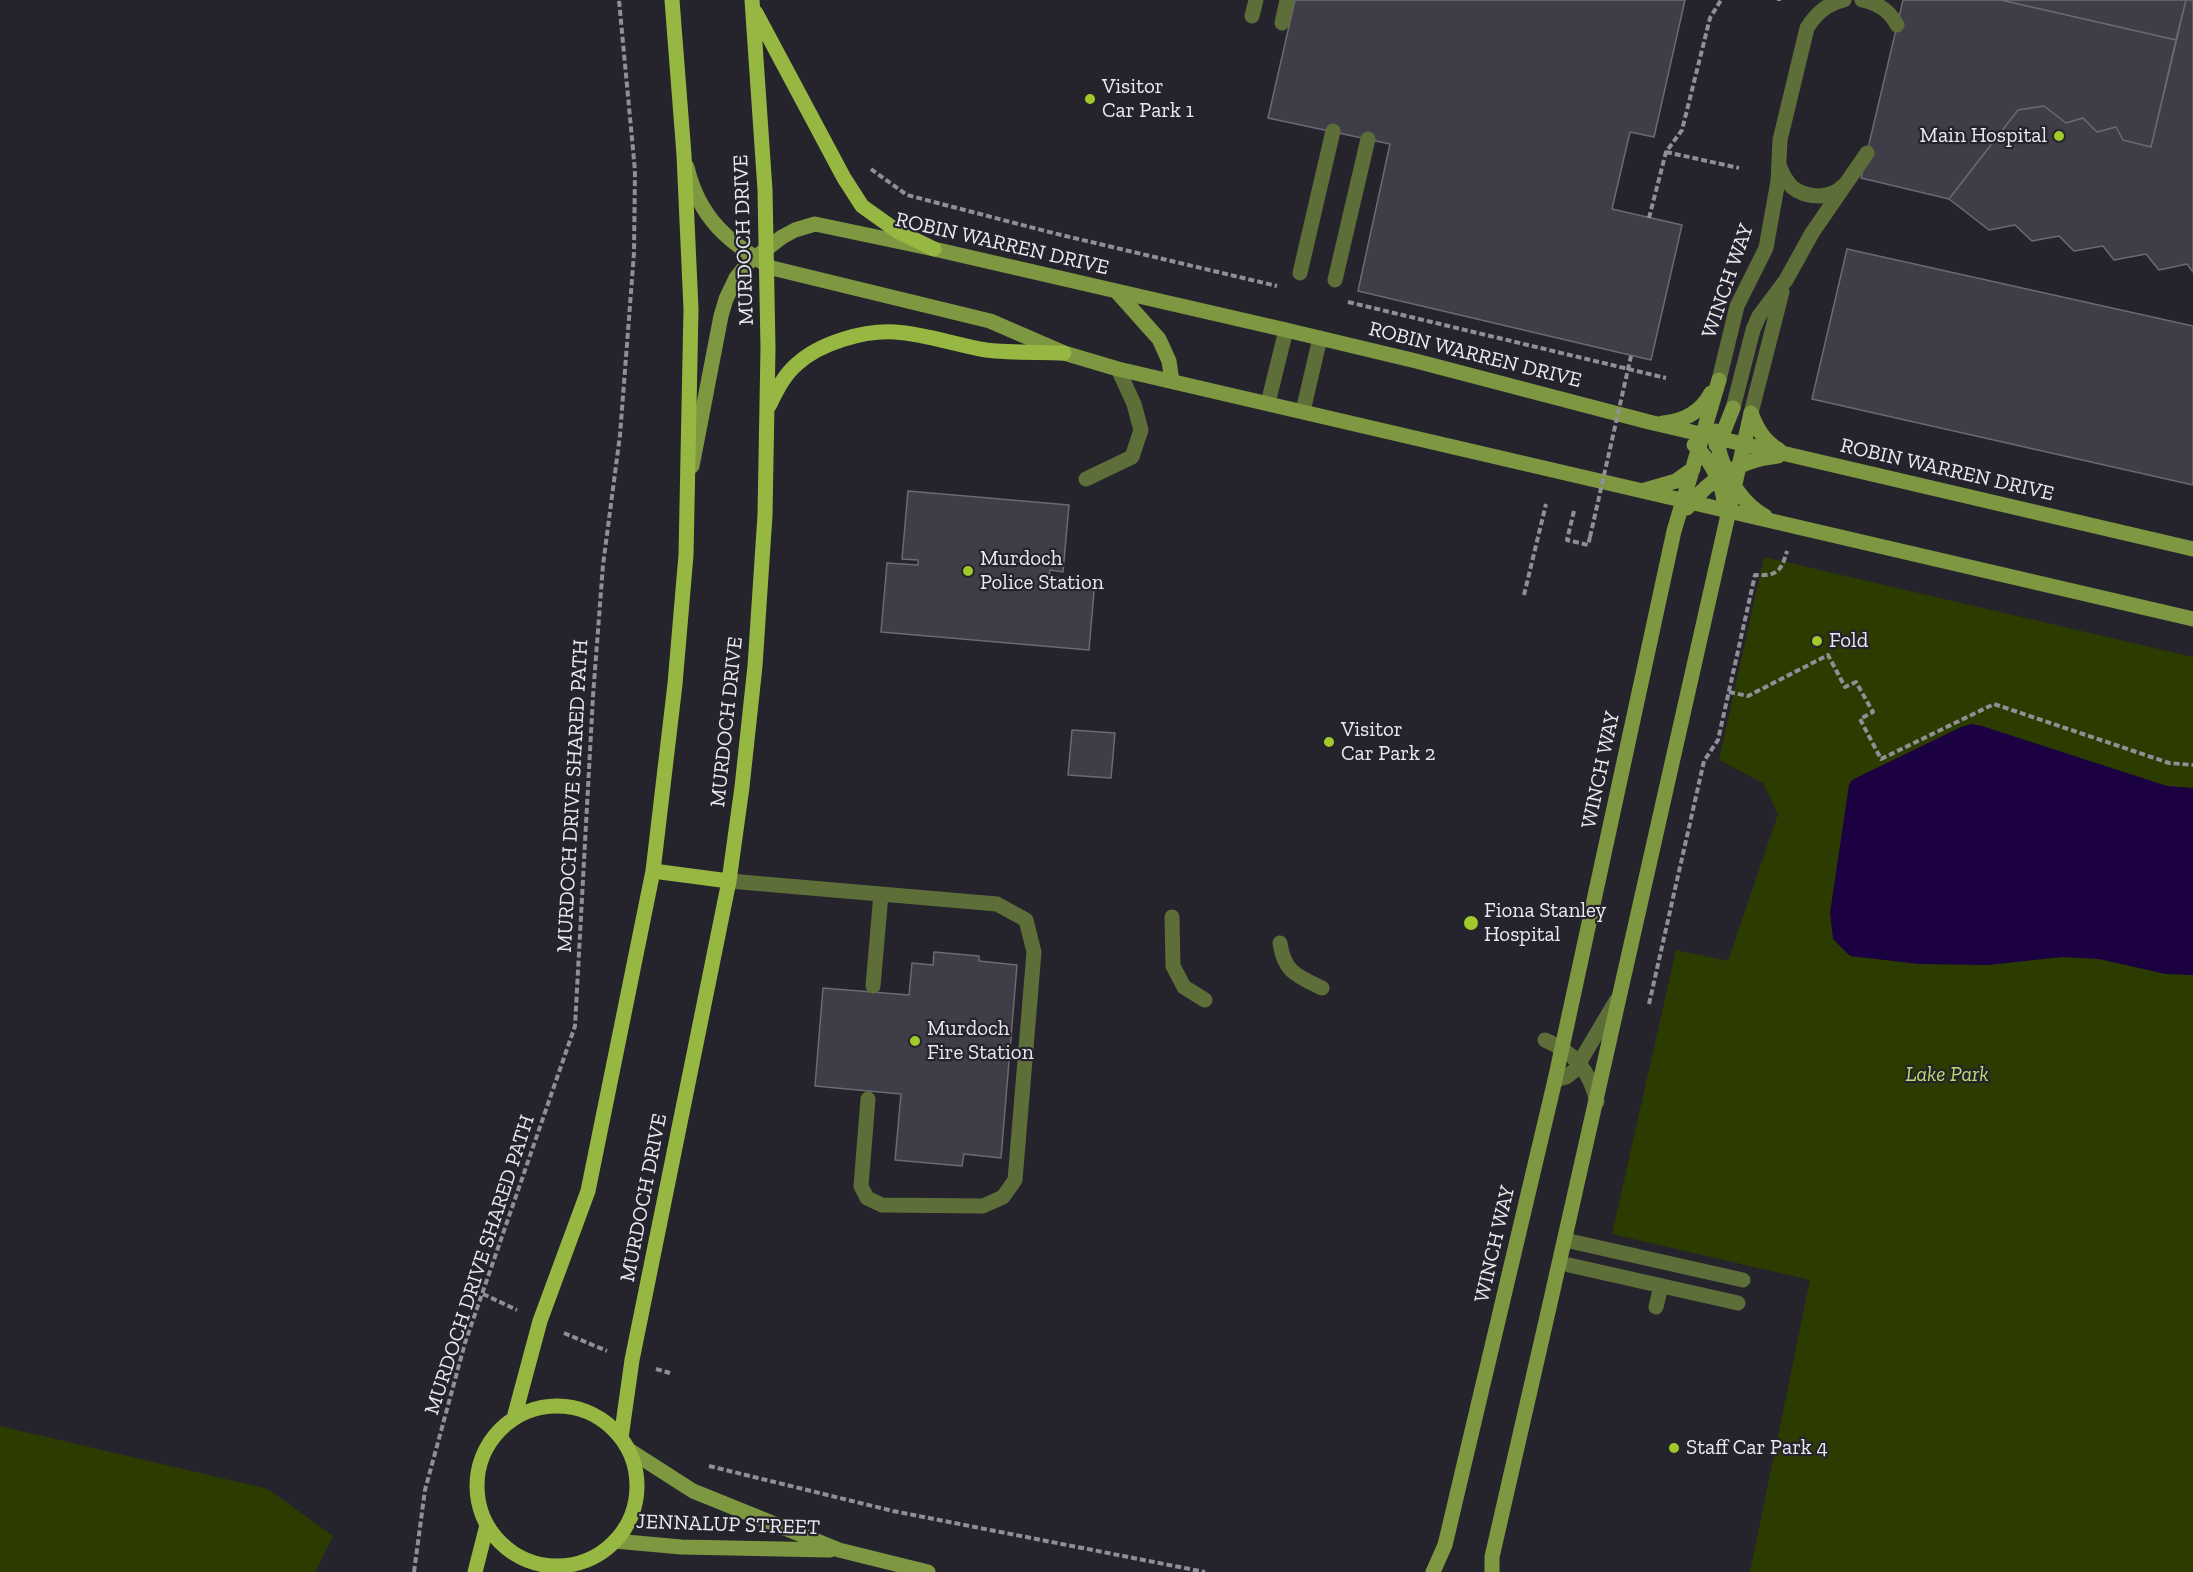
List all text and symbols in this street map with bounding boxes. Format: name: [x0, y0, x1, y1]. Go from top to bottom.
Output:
place label: Visitor Car Park 1: [1102, 74, 1194, 124]
marker: Visitor Car Park 1: [1083, 92, 1097, 106]
place label: Main Hospital: [1920, 123, 2047, 149]
marker: Main Hospital: [2052, 129, 2066, 143]
street label: MURDOCH DRIVE: [728, 154, 760, 326]
street label: ROBIN WARREN DRIVE: [893, 207, 1111, 281]
street label: WINCH WAY: [1697, 221, 1759, 341]
street label: ROBIN WARREN DRIVE: [1366, 316, 1584, 394]
street label: ROBIN WARREN DRIVE: [1838, 433, 2056, 507]
place label: Murdoch Police Station: [980, 546, 1104, 596]
marker: Murdoch Police Station: [961, 564, 975, 578]
place label: Fold: [1829, 628, 1868, 654]
marker: Fold: [1810, 634, 1824, 648]
street label: MURDOCH DRIVE: [706, 636, 748, 808]
street label: MURDOCH DRIVE SHARED PATH: [552, 639, 594, 953]
street label: WINCH WAY: [1576, 709, 1626, 831]
place label: Visitor Car Park 2: [1341, 717, 1436, 767]
marker: Visitor Car Park 2: [1322, 735, 1336, 749]
place label: Fiona Stanley Hospital: [1484, 898, 1606, 948]
marker: Fiona Stanley Hospital: [1462, 914, 1480, 932]
place label: Murdoch Fire Station: [927, 1016, 1034, 1066]
marker: Murdoch Fire Station: [908, 1034, 922, 1048]
park label: Lake Park: [1905, 1062, 1989, 1088]
street label: MURDOCH DRIVE SHARED PATH: [420, 1112, 540, 1418]
street label: MURDOCH DRIVE: [615, 1112, 673, 1284]
street label: WINCH WAY: [1469, 1183, 1521, 1305]
place label: Staff Car Park 4: [1686, 1435, 1828, 1461]
marker: Staff Car Park 4: [1667, 1441, 1681, 1455]
street label: JENNALUP STREET: [636, 1509, 820, 1541]

